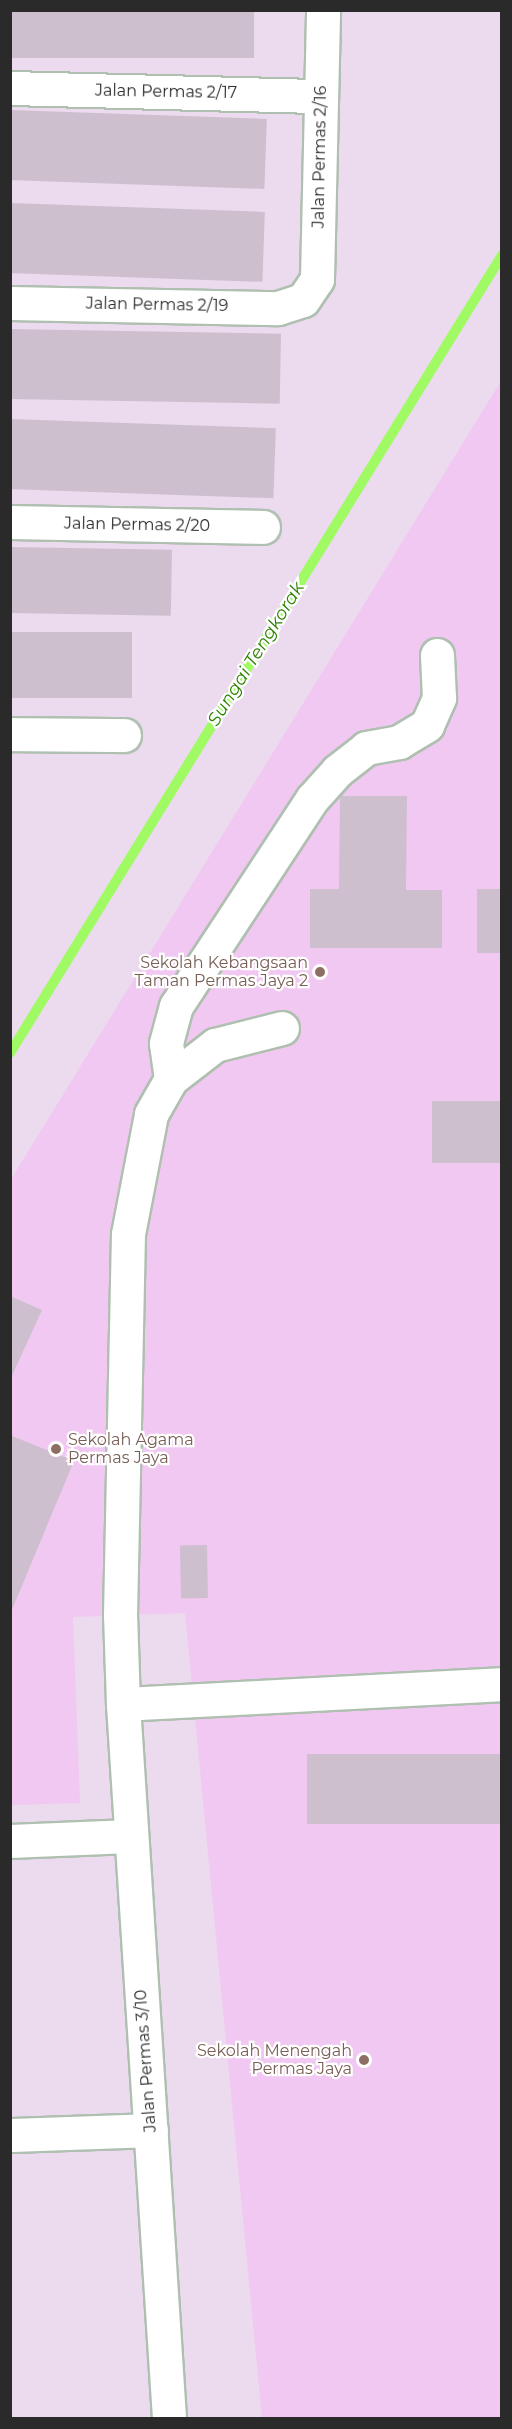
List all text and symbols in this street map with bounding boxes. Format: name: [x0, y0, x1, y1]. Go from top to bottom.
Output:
street label: Jalan Permas 2/17: [95, 81, 237, 103]
street label: Jalan Permas 2/16: [309, 86, 331, 228]
street label: Jalan Permas 2/19: [86, 294, 228, 316]
street label: Jalan Permas 2/20: [64, 514, 210, 536]
water label: Sungai Tengkorak: [203, 578, 309, 730]
place label: Sekolah Kebangsaan Taman Permas Jaya 2: [135, 953, 308, 991]
marker: Sekolah Kebangsaan Taman Permas Jaya 2: [313, 965, 327, 979]
place label: Sekolah Agama Permas Jaya: [68, 1430, 194, 1468]
marker: Sekolah Agama Permas Jaya: [49, 1442, 63, 1456]
street label: Jalan Permas 3/10: [131, 1989, 161, 2133]
place label: Sekolah Menengah Permas Jaya: [197, 2041, 352, 2079]
marker: Sekolah Menengah Permas Jaya: [357, 2053, 371, 2067]

